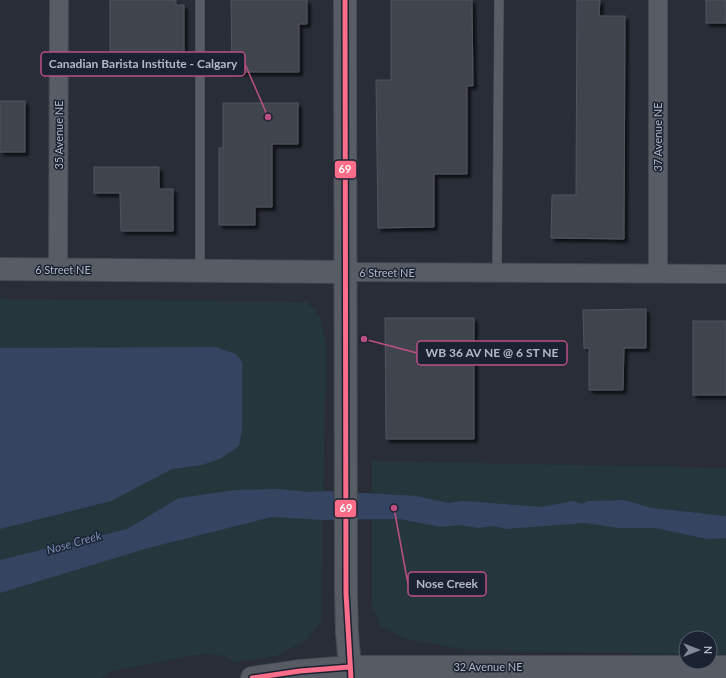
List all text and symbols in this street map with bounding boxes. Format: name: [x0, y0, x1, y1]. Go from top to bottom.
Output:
callout: Canadian Barista Institute - Calgary: [41, 52, 245, 76]
text: Canadian Barista Institute - Calgary: [49, 56, 238, 71]
street label: 35 Avenue NE: [52, 100, 65, 170]
street label: 37 Avenue NE: [651, 102, 664, 172]
line badge: 69: [334, 160, 357, 179]
text: 69: [339, 162, 351, 175]
street label: 6 Street NE: [35, 263, 91, 276]
street label: 6 Street NE: [359, 266, 415, 279]
callout: WB 36 AV NE @ 6 ST NE: [417, 341, 567, 365]
text: WB 36 AV NE @ 6 ST NE: [426, 345, 558, 360]
line badge: 69: [334, 499, 357, 518]
text: 69: [340, 501, 352, 514]
water label: Nose Creek: [45, 527, 103, 557]
callout: Nose Creek: [408, 572, 486, 596]
text: Nose Creek: [416, 576, 479, 591]
north arrow: [678, 630, 718, 670]
text: N: [702, 646, 715, 654]
street label: 32 Avenue NE: [453, 660, 523, 673]

